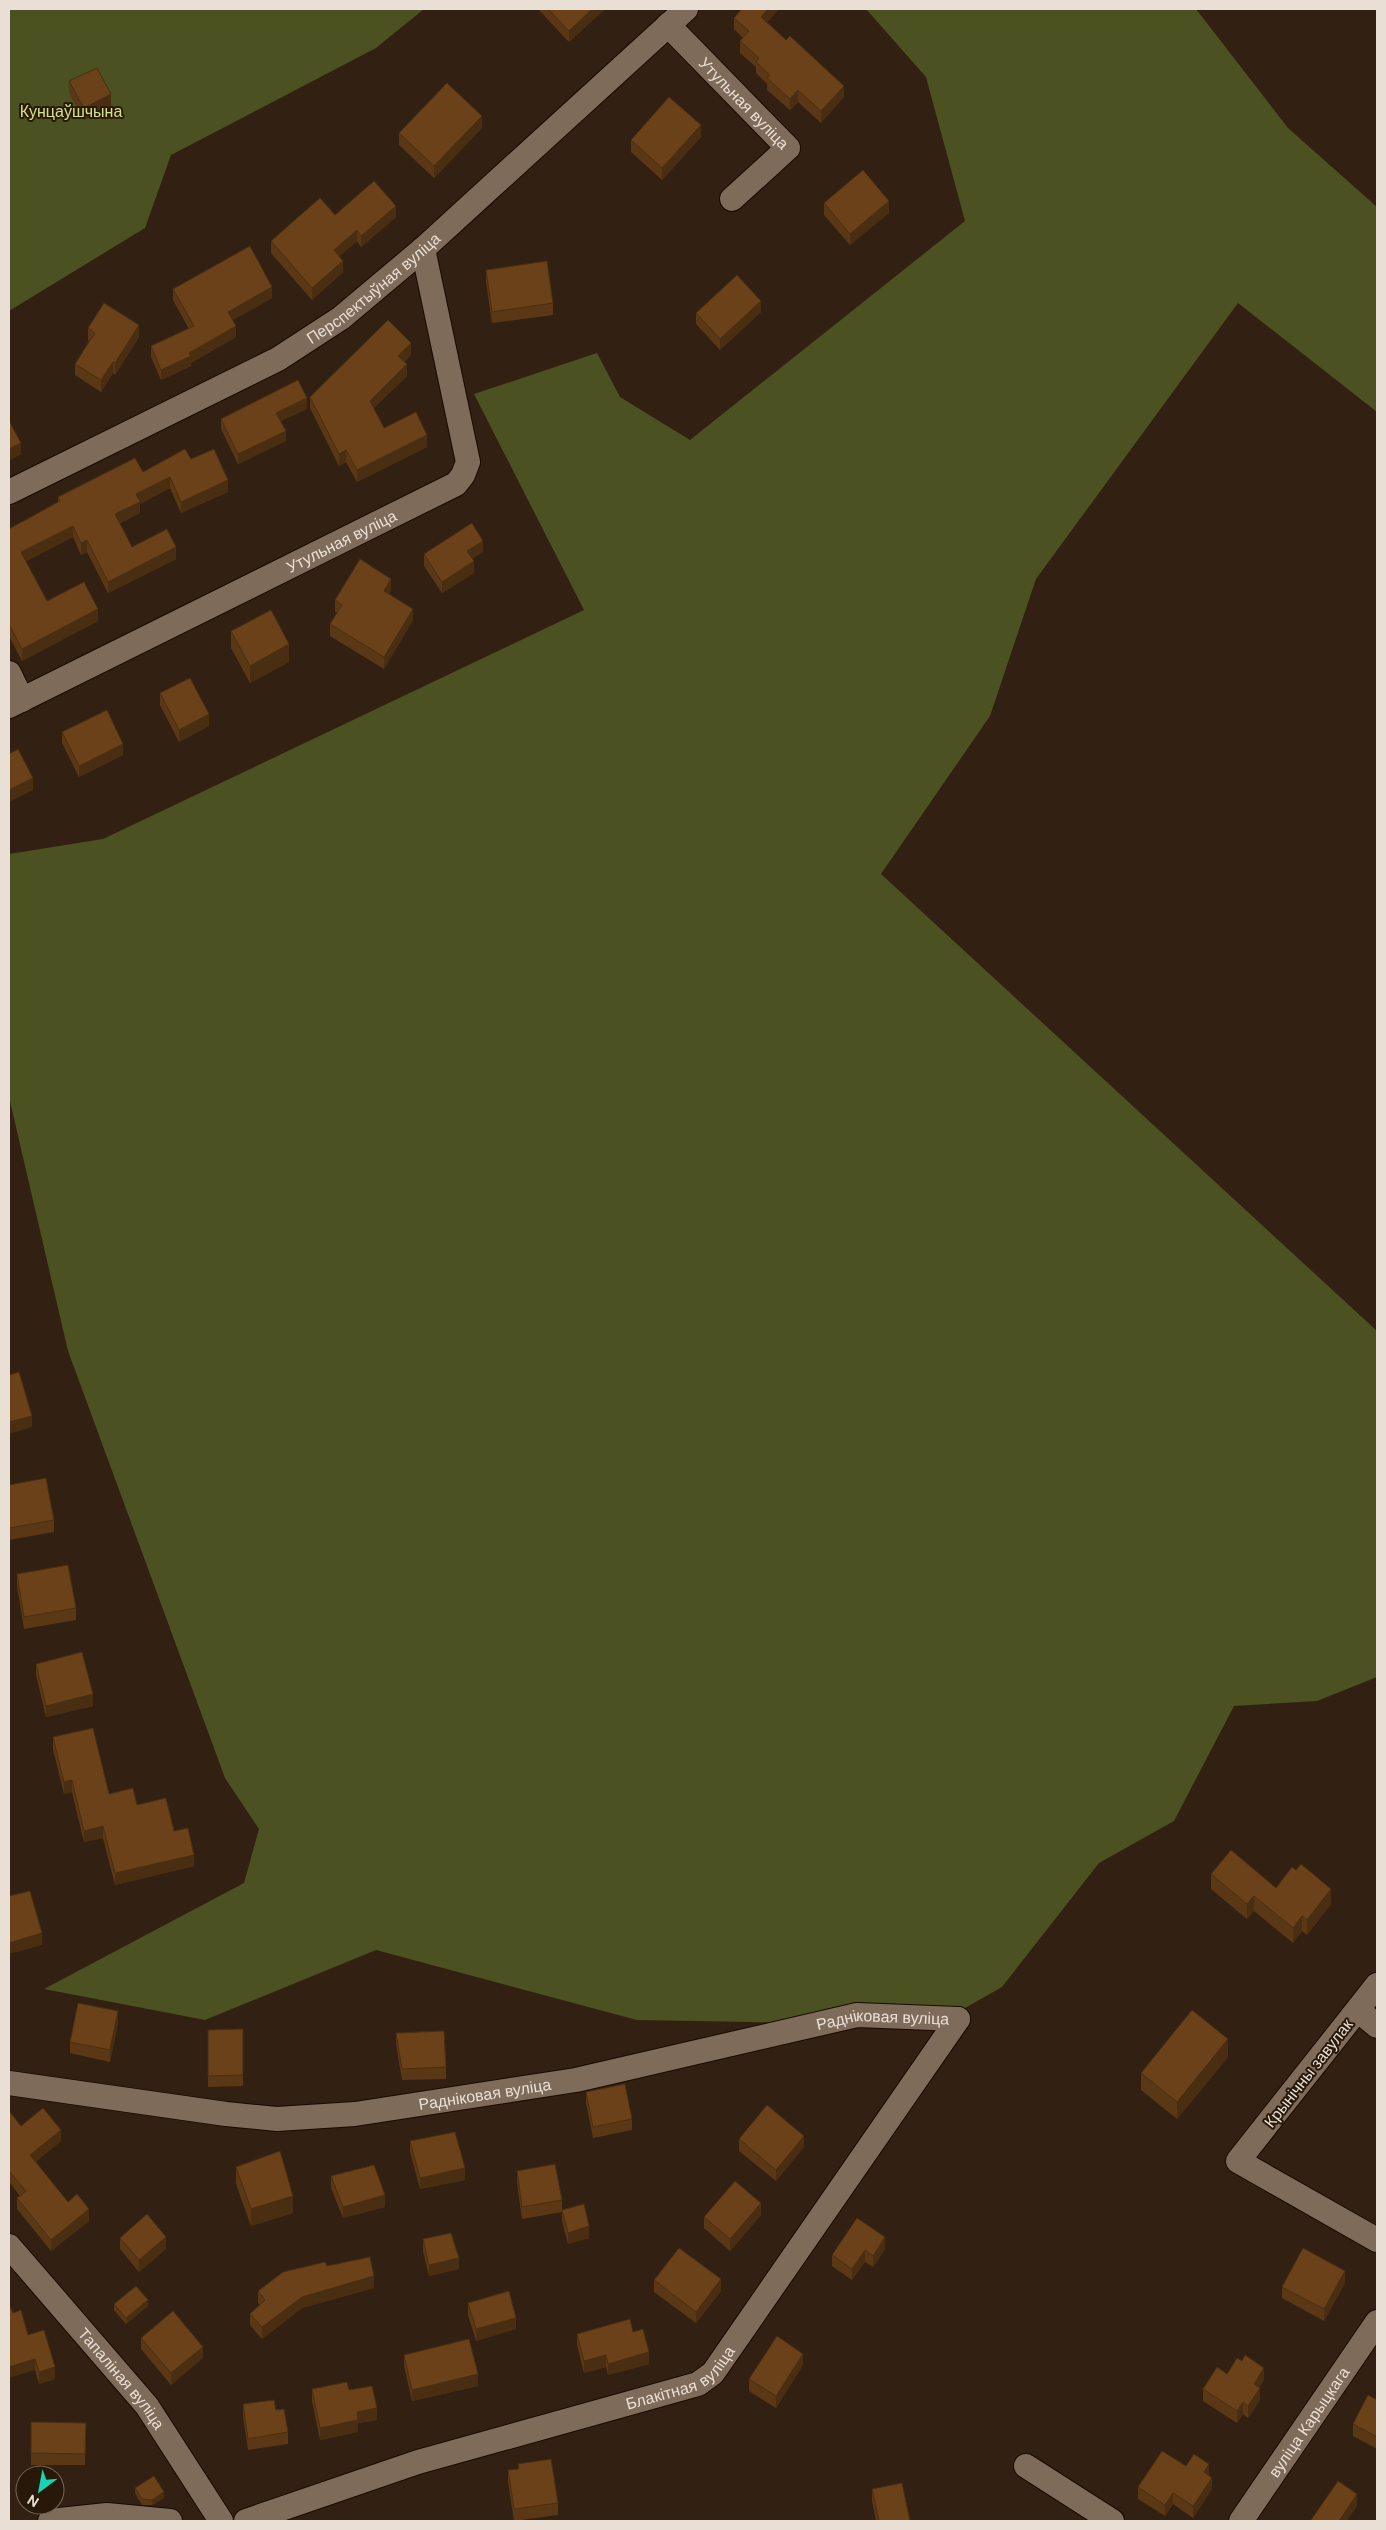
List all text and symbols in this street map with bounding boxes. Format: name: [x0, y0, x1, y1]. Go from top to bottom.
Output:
street label: Утульная вуліца: [694, 53, 793, 154]
park label: Кунцаўшчына: [20, 101, 122, 122]
street label: Перспектыўная вуліца: [302, 228, 445, 349]
street label: Утульная вуліца: [283, 505, 400, 578]
street label: Радніковая вуліца: [814, 2005, 950, 2035]
street label: Крынічны завулак: [1259, 2014, 1358, 2132]
street label: Радніковая вуліца: [417, 2074, 553, 2115]
street label: Тапаліная вуліца: [73, 2324, 169, 2434]
street label: Блакітная вуліца: [624, 2342, 740, 2415]
street label: вуліца Карыцкага: [1264, 2363, 1354, 2482]
north arrow: [15, 2465, 65, 2515]
text: N: [24, 2491, 42, 2511]

